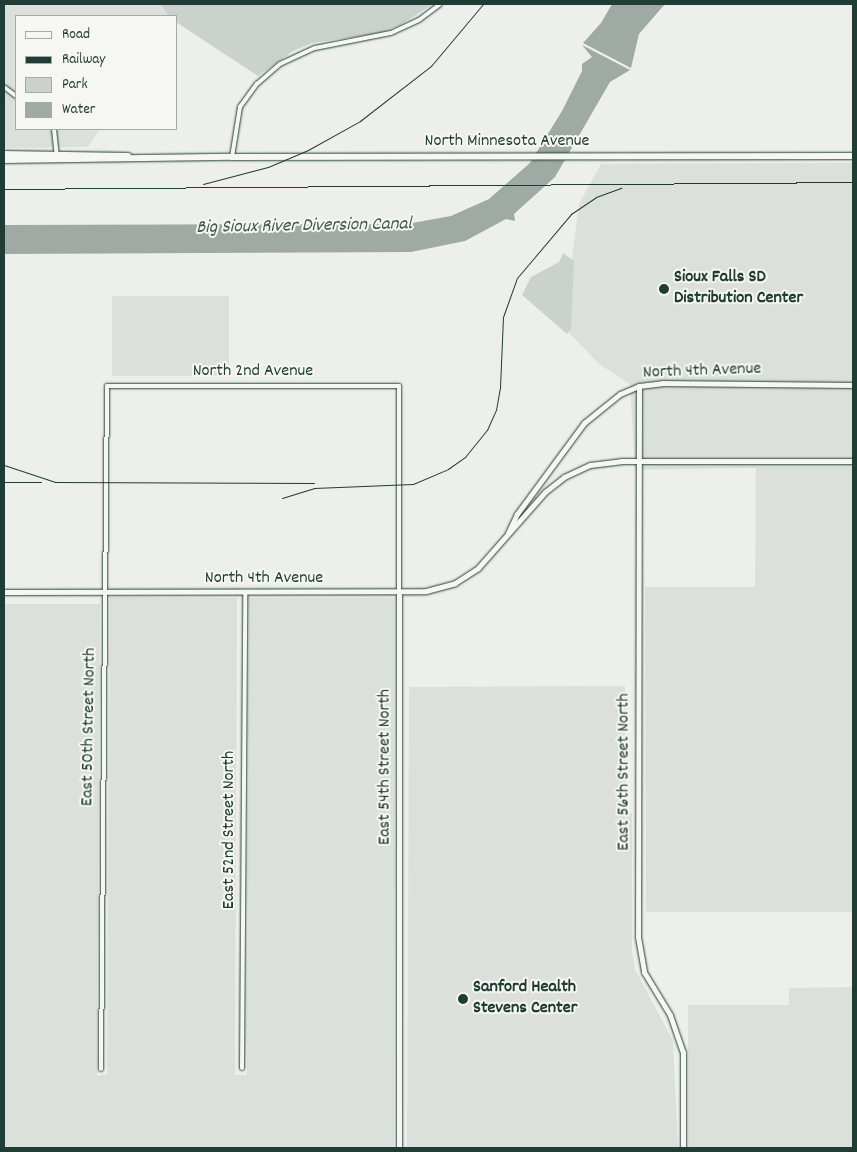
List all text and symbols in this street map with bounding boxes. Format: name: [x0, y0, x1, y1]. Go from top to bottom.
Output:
legend: [15, 15, 178, 130]
text: Road: [62, 24, 90, 46]
text: Railway: [62, 49, 105, 71]
text: Park: [62, 74, 88, 96]
text: Water: [62, 99, 95, 121]
street label: North Minnesota Avenue: [424, 131, 590, 153]
water label: Big Sioux River Diversion Canal: [196, 214, 412, 240]
place label: Sioux Falls SD Distribution Center: [674, 268, 803, 310]
marker: Sioux Falls SD Distribution Center: [658, 283, 670, 295]
street label: North 4th Avenue: [643, 359, 761, 385]
street label: North 2nd Avenue: [193, 361, 313, 383]
street label: North 4th Avenue: [205, 568, 323, 590]
street label: East 50th Street North: [78, 648, 102, 806]
street label: East 54th Street North: [375, 689, 397, 845]
street label: East 56th Street North: [614, 693, 636, 851]
street label: East 52nd Street North: [219, 751, 241, 909]
place label: Sanford Health Stevens Center: [473, 978, 577, 1021]
marker: Sanford Health Stevens Center: [457, 993, 469, 1005]

